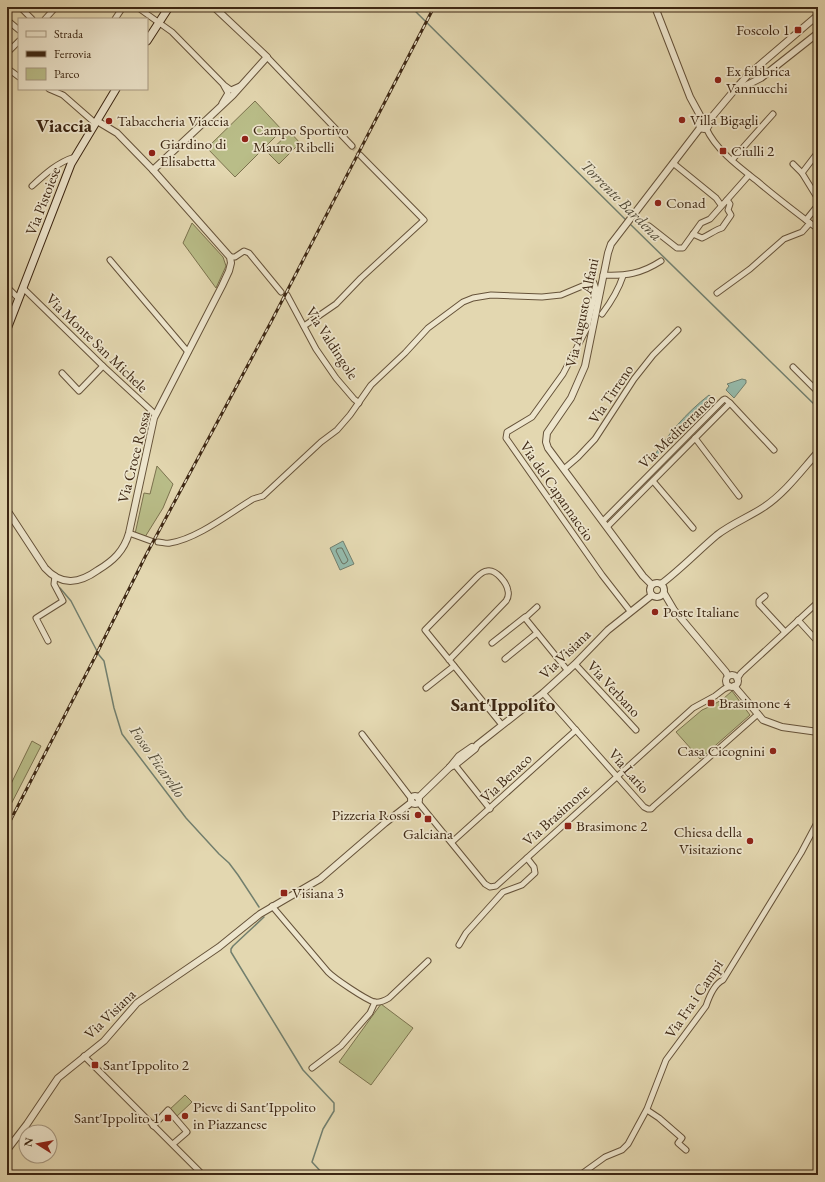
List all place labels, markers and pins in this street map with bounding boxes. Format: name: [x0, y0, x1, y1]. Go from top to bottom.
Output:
place label: Foscolo 1: [736, 20, 790, 39]
marker: Foscolo 1: [793, 25, 803, 35]
place label: Ex fabbrica Vannucchi: [726, 61, 790, 97]
marker: Ex fabbrica Vannucchi: [713, 75, 723, 85]
place label: Villa Bigagli: [690, 110, 759, 129]
place label: Tabaccheria Viaccia: [117, 111, 229, 130]
marker: Villa Bigagli: [677, 115, 687, 125]
marker: Tabaccheria Viaccia: [104, 116, 114, 126]
place label: Campo Sportivo Mauro Ribelli: [253, 120, 349, 156]
place label: Giardino di Elisabetta: [160, 134, 227, 170]
marker: Campo Sportivo Mauro Ribelli: [240, 134, 250, 144]
place label: Ciulli 2: [731, 141, 775, 160]
marker: Ciulli 2: [718, 146, 728, 156]
marker: Giardino di Elisabetta: [147, 148, 157, 158]
place label: Conad: [666, 193, 706, 212]
marker: Conad: [653, 198, 663, 208]
place label: Poste Italiane: [663, 602, 739, 621]
marker: Poste Italiane: [650, 607, 660, 617]
place label: Brasimone 4: [719, 693, 791, 712]
marker: Brasimone 4: [706, 698, 716, 708]
place label: Casa Cicognini: [677, 741, 765, 760]
marker: Casa Cicognini: [768, 746, 778, 756]
place label: Pizzeria Rossi: [332, 805, 410, 824]
marker: Pizzeria Rossi: [413, 810, 423, 820]
marker: Galciana: [423, 814, 433, 824]
place label: Brasimone 2: [576, 816, 648, 835]
marker: Brasimone 2: [563, 821, 573, 831]
place label: Chiesa della Visitazione: [674, 822, 742, 858]
place label: Galciana: [403, 824, 453, 843]
marker: Chiesa della Visitazione: [745, 836, 755, 846]
place label: Visiana 3: [292, 883, 344, 902]
marker: Visiana 3: [279, 888, 289, 898]
place label: Sant'Ippolito 2: [103, 1055, 190, 1074]
marker: Sant'Ippolito 2: [90, 1060, 100, 1070]
place label: Pieve di Sant'Ippolito in Piazzanese: [193, 1097, 316, 1133]
place label: Sant'Ippolito 1: [74, 1108, 160, 1127]
marker: Pieve di Sant'Ippolito in Piazzanese: [180, 1111, 190, 1121]
marker: Sant'Ippolito 1: [163, 1113, 173, 1123]

